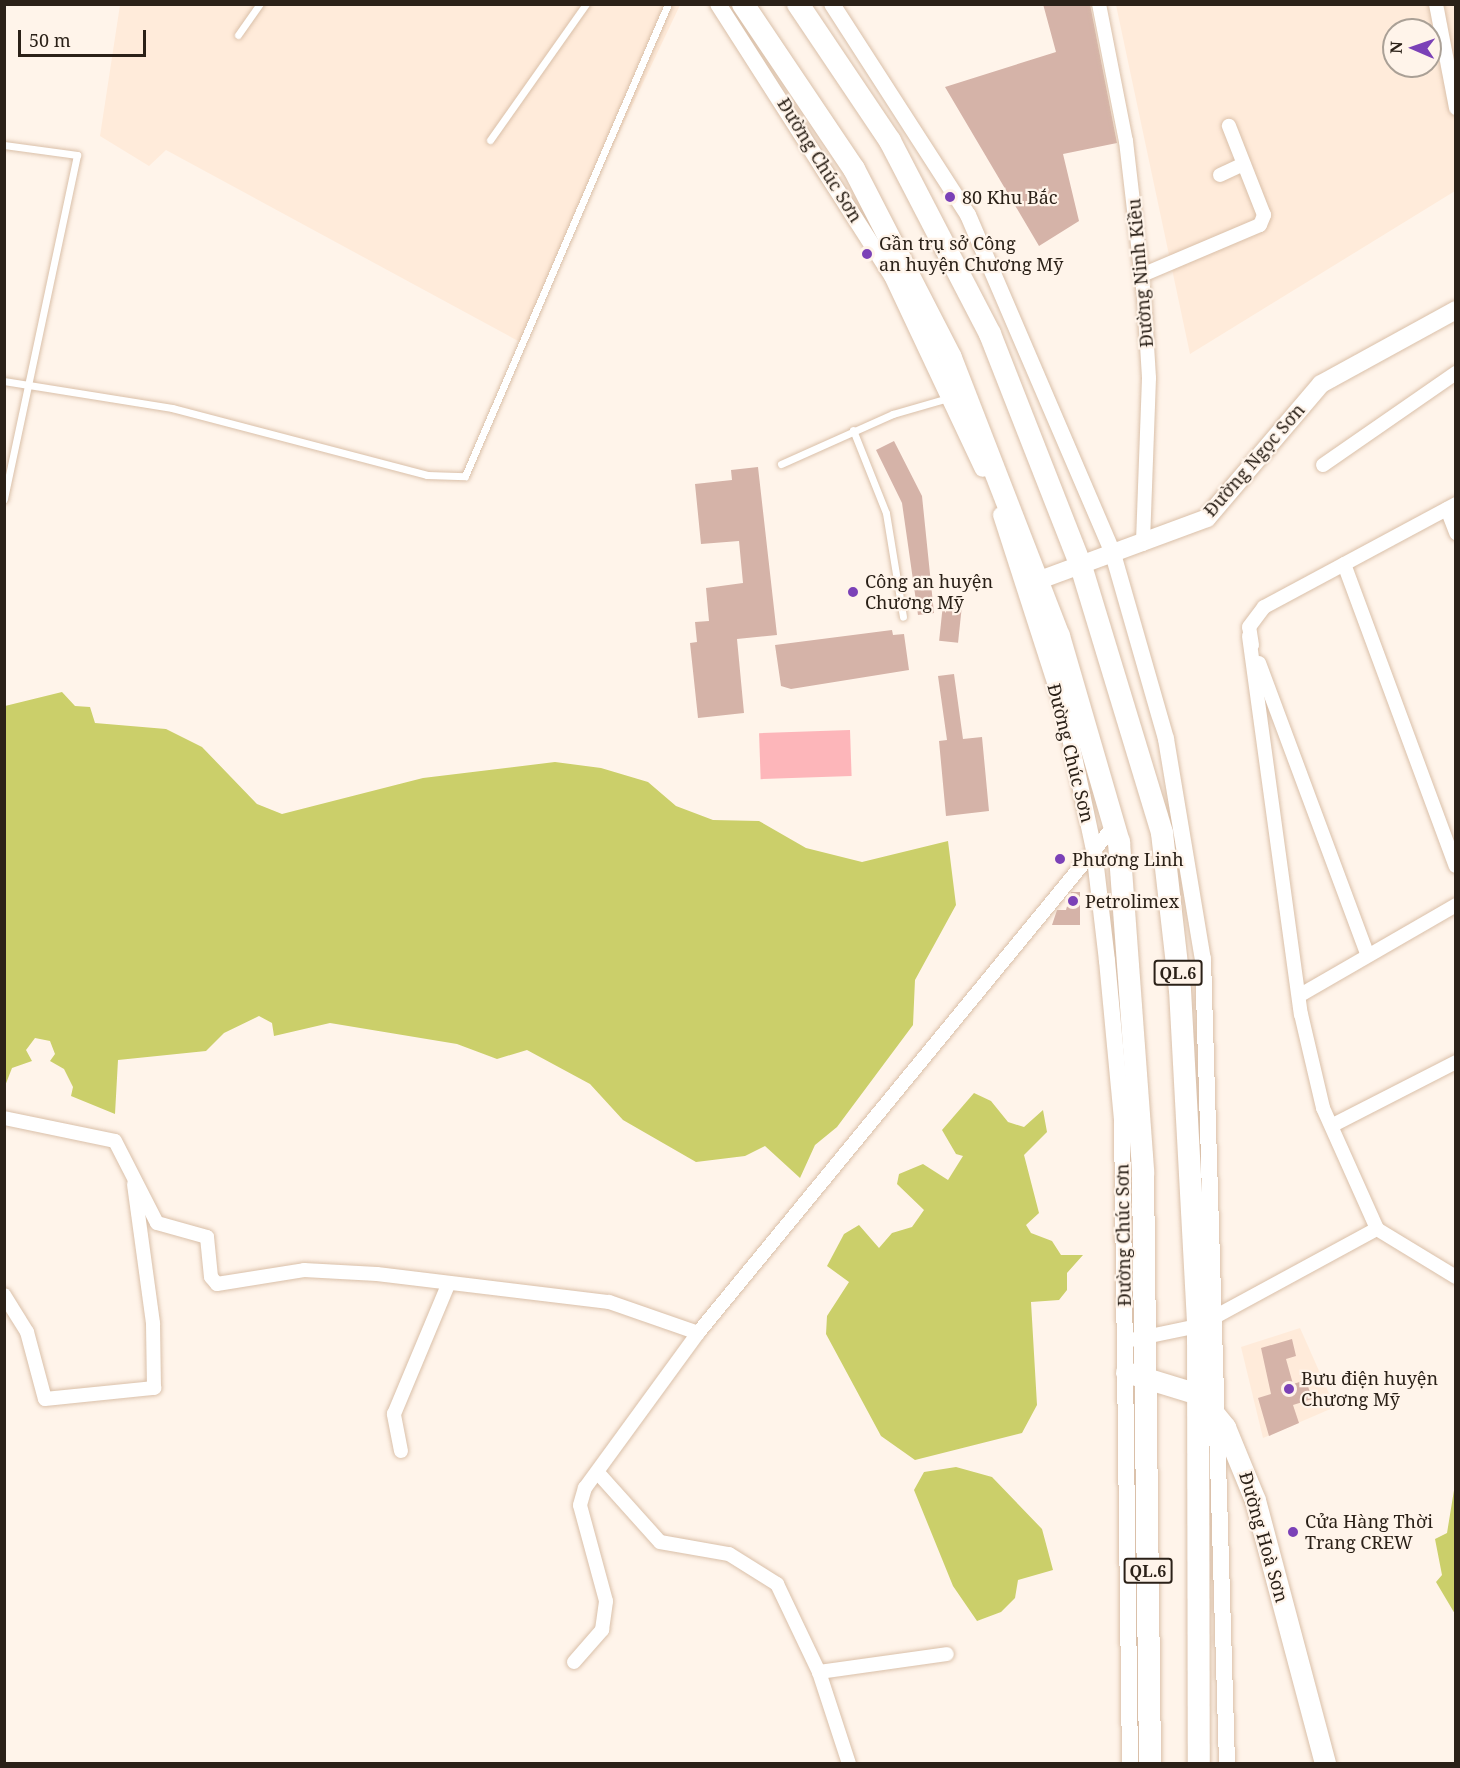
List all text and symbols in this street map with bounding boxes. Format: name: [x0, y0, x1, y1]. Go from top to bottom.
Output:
scale bar: [21, 18, 148, 56]
north arrow: [1382, 18, 1442, 78]
text: 50 m: [29, 28, 71, 52]
text: N: [1385, 41, 1407, 54]
street label: Đường Chúc Sơn: [773, 94, 867, 226]
place label: 80 Khu Bắc: [962, 186, 1058, 208]
marker: 80 Khu Bắc: [943, 190, 957, 204]
street label: Đường Ninh Kiều: [1123, 198, 1157, 348]
place label: Gần trụ sở Công an huyện Chương Mỹ: [879, 233, 1063, 276]
marker: Gần trụ sở Công an huyện Chương Mỹ: [860, 247, 874, 261]
street label: Đường Ngọc Sơn: [1199, 399, 1309, 521]
place label: Công an huyện Chương Mỹ: [865, 571, 993, 614]
marker: Công an huyện Chương Mỹ: [846, 585, 860, 599]
street label: Đường Chúc Sơn: [1043, 681, 1099, 825]
place label: Phương Linh: [1072, 848, 1184, 870]
marker: Phương Linh: [1053, 852, 1067, 866]
place label: Petrolimex: [1085, 890, 1179, 912]
marker: Petrolimex: [1066, 894, 1080, 908]
road number: QL.6: [1152, 960, 1204, 986]
street label: Đường Chúc Sơn: [1111, 1163, 1135, 1307]
place label: Bưu điện huyện Chương Mỹ: [1301, 1368, 1438, 1410]
marker: Bưu điện huyện Chương Mỹ: [1282, 1382, 1296, 1396]
street label: Đường Hoà Sơn: [1235, 1469, 1293, 1605]
place label: Cửa Hàng Thời Trang CREW: [1305, 1511, 1433, 1553]
marker: Cửa Hàng Thời Trang CREW: [1286, 1525, 1300, 1539]
road number: QL.6: [1122, 1558, 1174, 1584]

